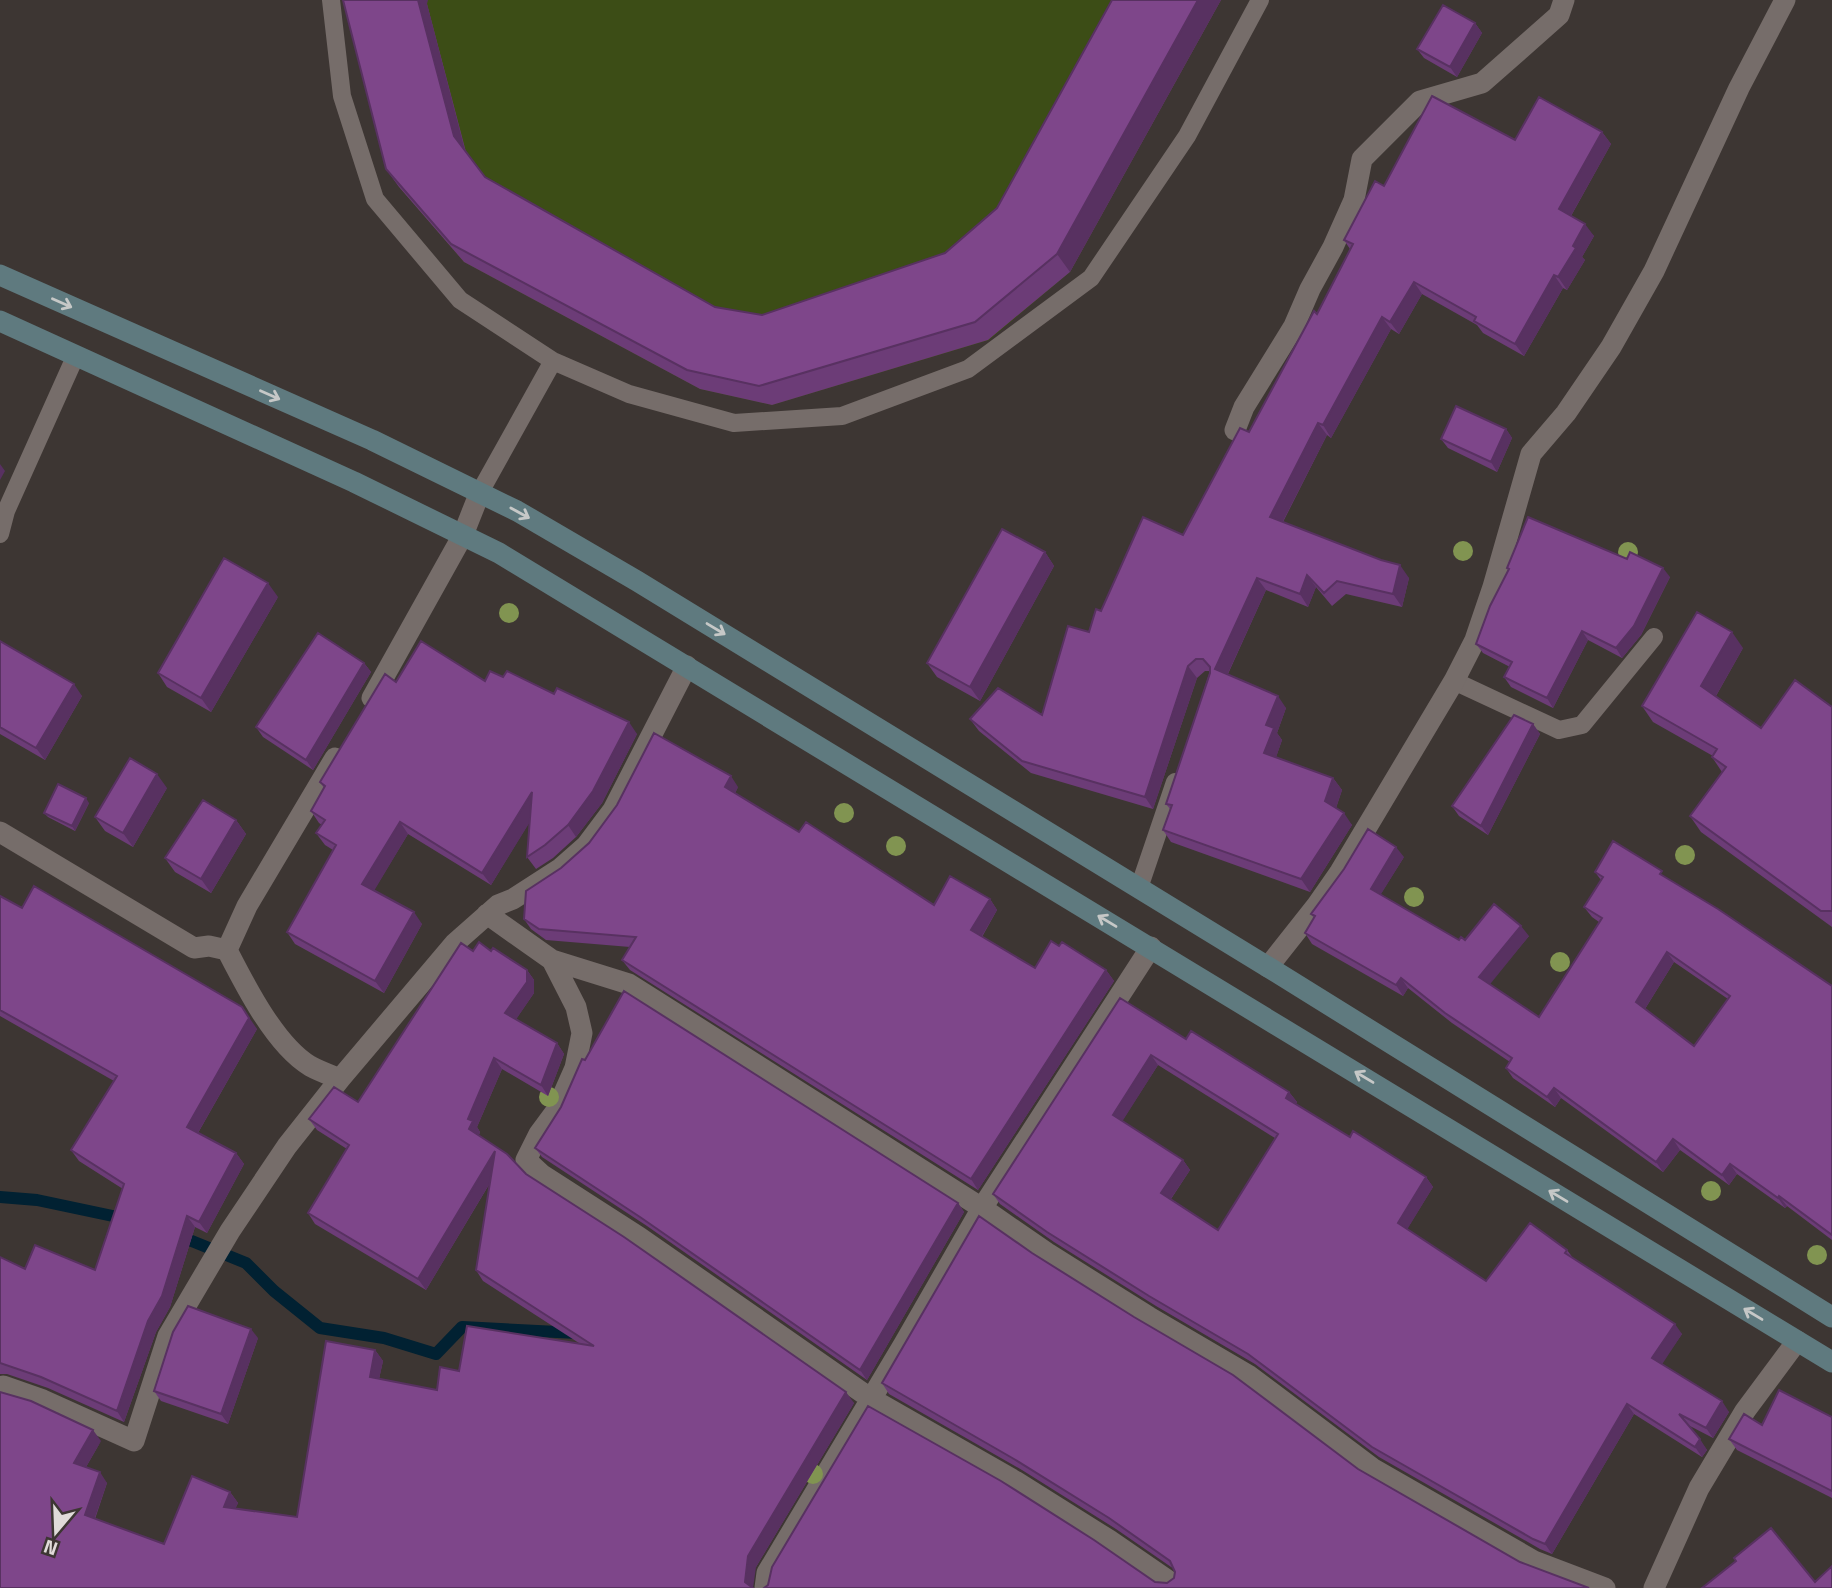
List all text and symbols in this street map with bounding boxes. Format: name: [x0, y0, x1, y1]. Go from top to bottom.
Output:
one-way arrow: [51, 297, 73, 310]
one-way arrow: [259, 389, 280, 402]
one-way arrow: [510, 506, 530, 520]
one-way arrow: [705, 622, 725, 636]
one-way arrow: [1098, 913, 1118, 927]
one-way arrow: [1355, 1070, 1375, 1084]
one-way arrow: [1549, 1189, 1569, 1203]
one-way arrow: [1743, 1307, 1763, 1321]
north arrow: [21, 1497, 91, 1567]
text: N: [39, 1533, 61, 1564]

